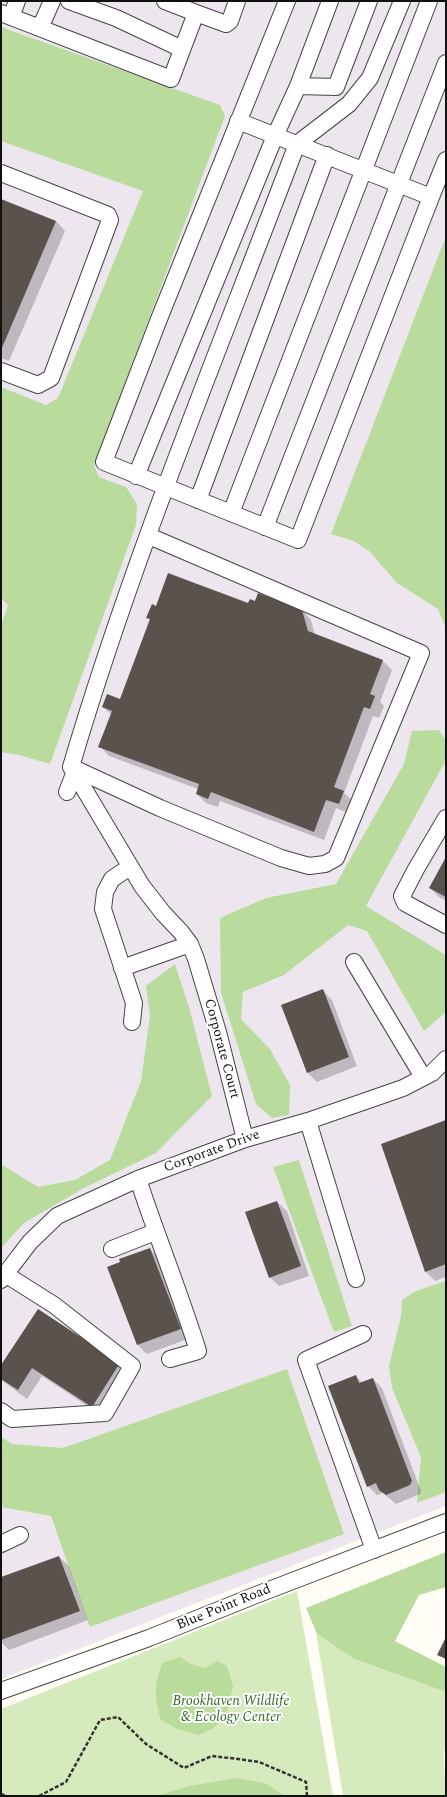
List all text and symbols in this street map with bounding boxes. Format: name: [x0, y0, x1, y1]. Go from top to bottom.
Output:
street label: Corporate Court: [200, 997, 242, 1101]
street label: Corporate Drive: [162, 1127, 262, 1177]
street label: Blue Point Road: [174, 1581, 274, 1635]
park label: Brookhaven Wildlife & Ecology Center: [172, 1694, 290, 1726]

